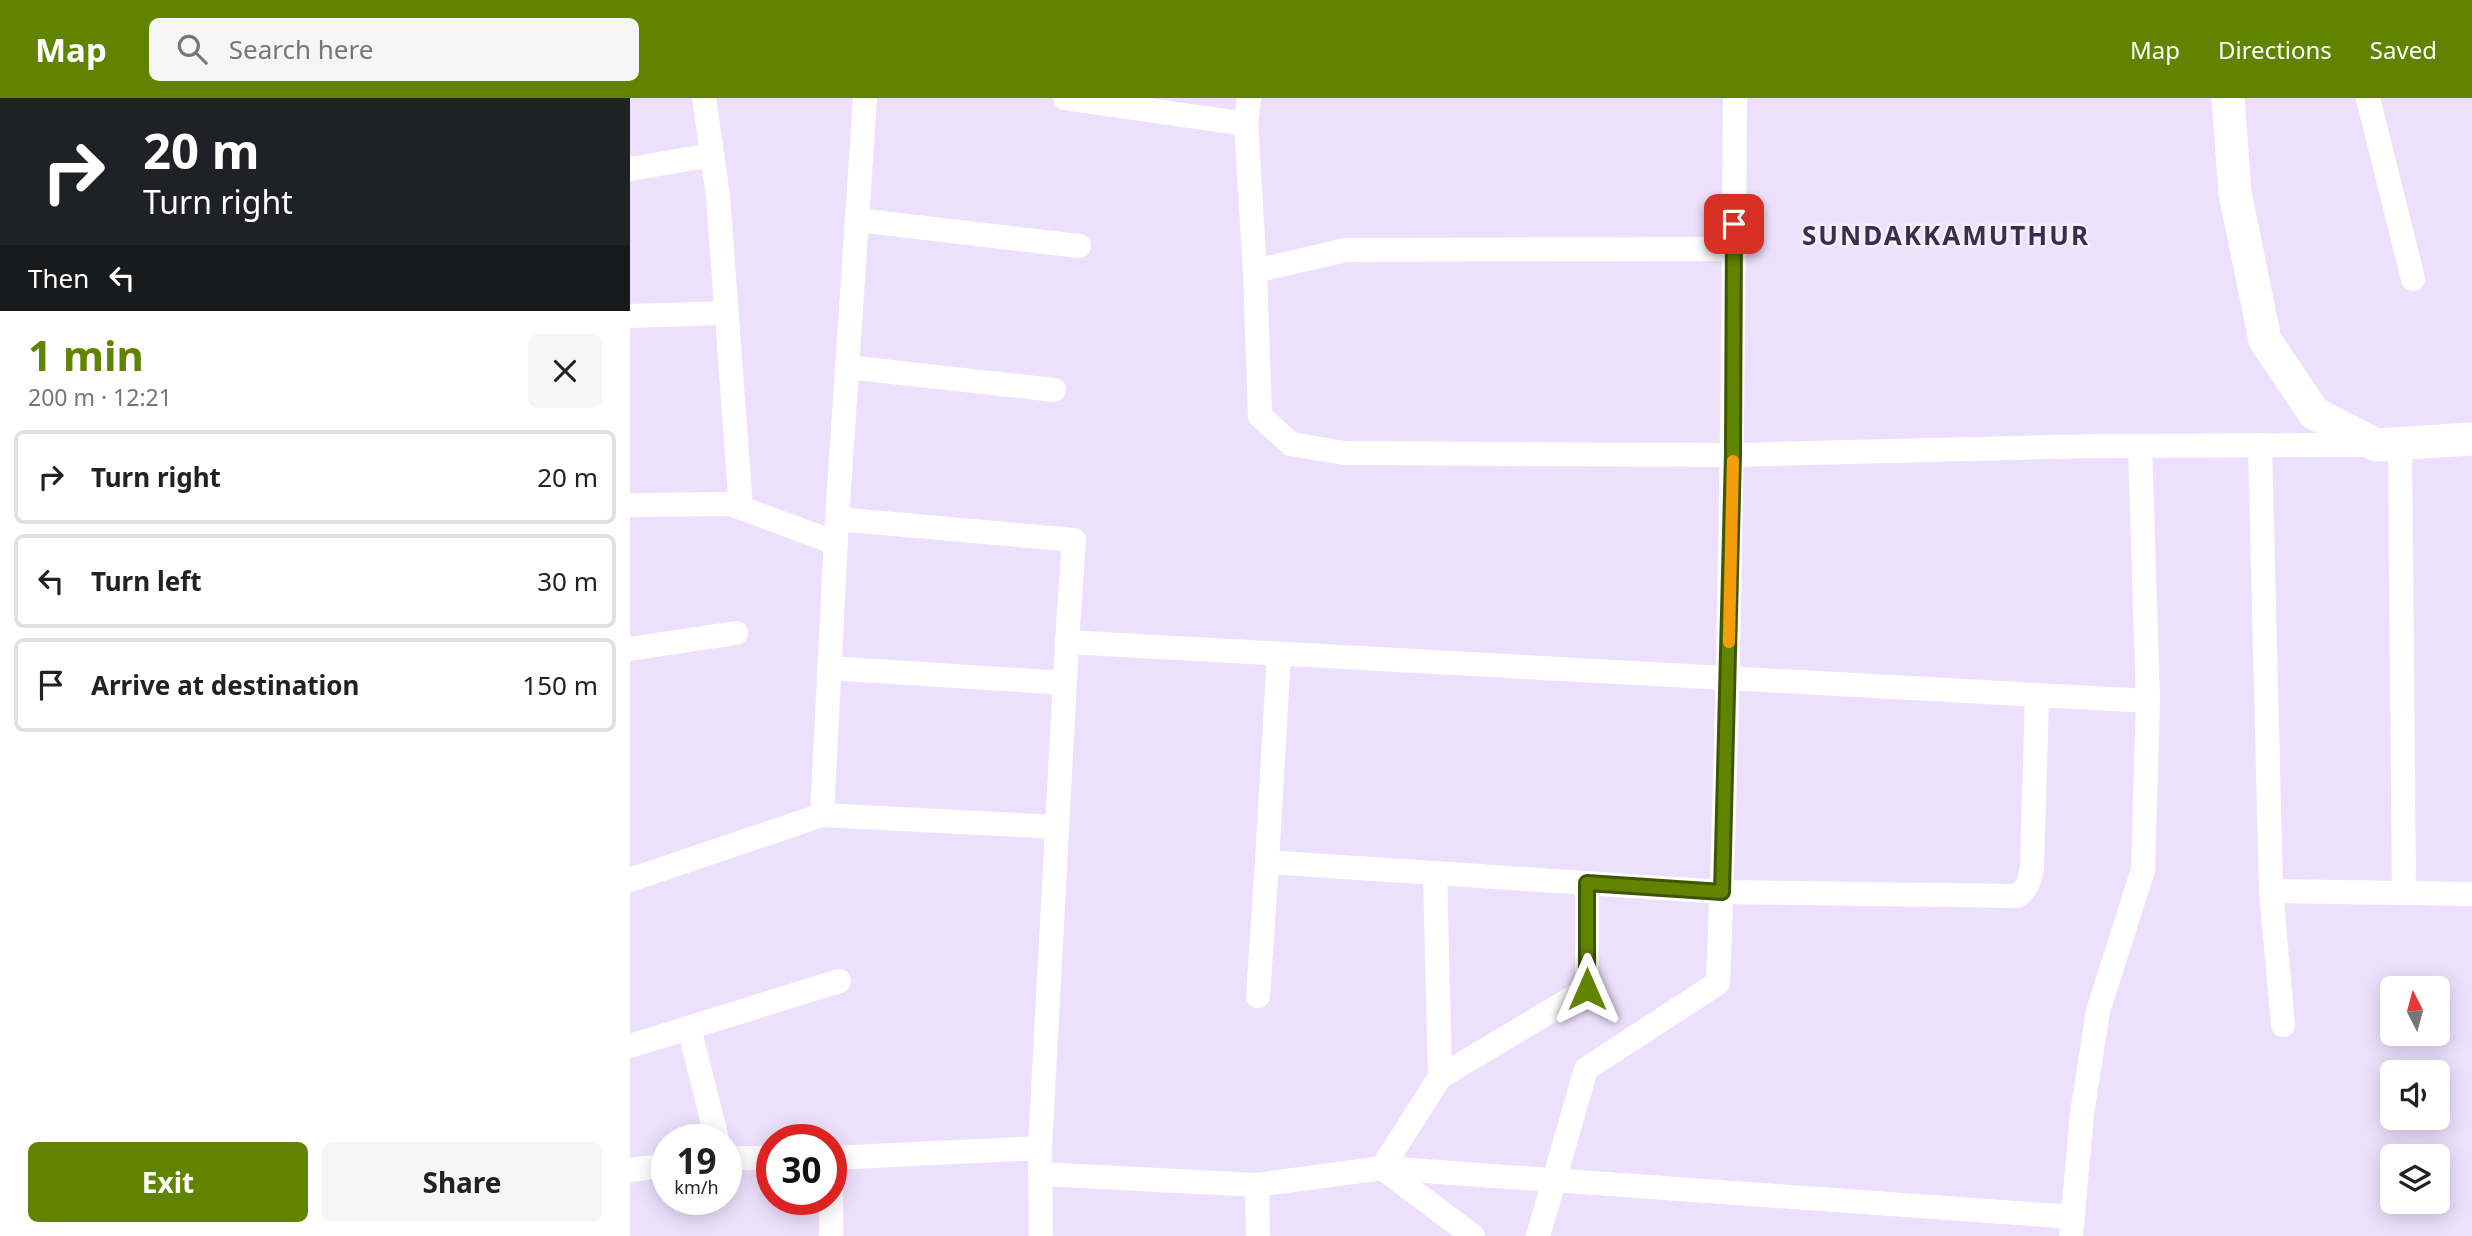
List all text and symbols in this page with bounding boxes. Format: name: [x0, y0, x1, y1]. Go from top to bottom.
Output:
search box: [149, 18, 639, 81]
text: Map: [35, 27, 107, 72]
icon: search: [173, 30, 211, 68]
text: Search here: [229, 31, 373, 67]
text: Map: [2130, 33, 2180, 66]
text: Directions: [2218, 33, 2332, 66]
text: Saved: [2370, 33, 2437, 66]
text: 20 m: [143, 117, 260, 183]
icon: right: [28, 126, 119, 217]
text: Turn right: [143, 180, 293, 223]
pin: [1704, 194, 1764, 254]
icon: arrive: [1715, 205, 1753, 243]
district label: SUNDAKKAMUTHUR: [1802, 217, 2090, 253]
icon: left: [103, 259, 141, 297]
text: Then: [28, 260, 89, 296]
text: 1 min: [28, 326, 144, 383]
button: close: [528, 334, 602, 408]
text: 200 m · 12:21: [28, 381, 172, 413]
icon: right: [32, 458, 70, 496]
text: Turn right: [91, 459, 221, 495]
text: 20 m: [537, 459, 598, 495]
icon: left: [32, 562, 70, 600]
text: Turn left: [91, 563, 202, 599]
text: 30 m: [537, 563, 598, 599]
icon: arrive: [32, 666, 70, 704]
text: Arrive at destination: [91, 667, 360, 703]
text: 150 m: [522, 667, 598, 703]
position arrow: [1550, 952, 1624, 1026]
north arrow: [2380, 976, 2450, 1046]
map controls: [2380, 976, 2450, 1214]
button: sound: [2380, 1060, 2450, 1130]
speed limit sign: 30: [756, 1124, 847, 1215]
text: 19: [676, 1137, 717, 1184]
button: Exit: [28, 1142, 308, 1222]
button: Share: [322, 1142, 602, 1222]
button: layers: [2380, 1144, 2450, 1214]
text: km/h: [674, 1175, 719, 1199]

